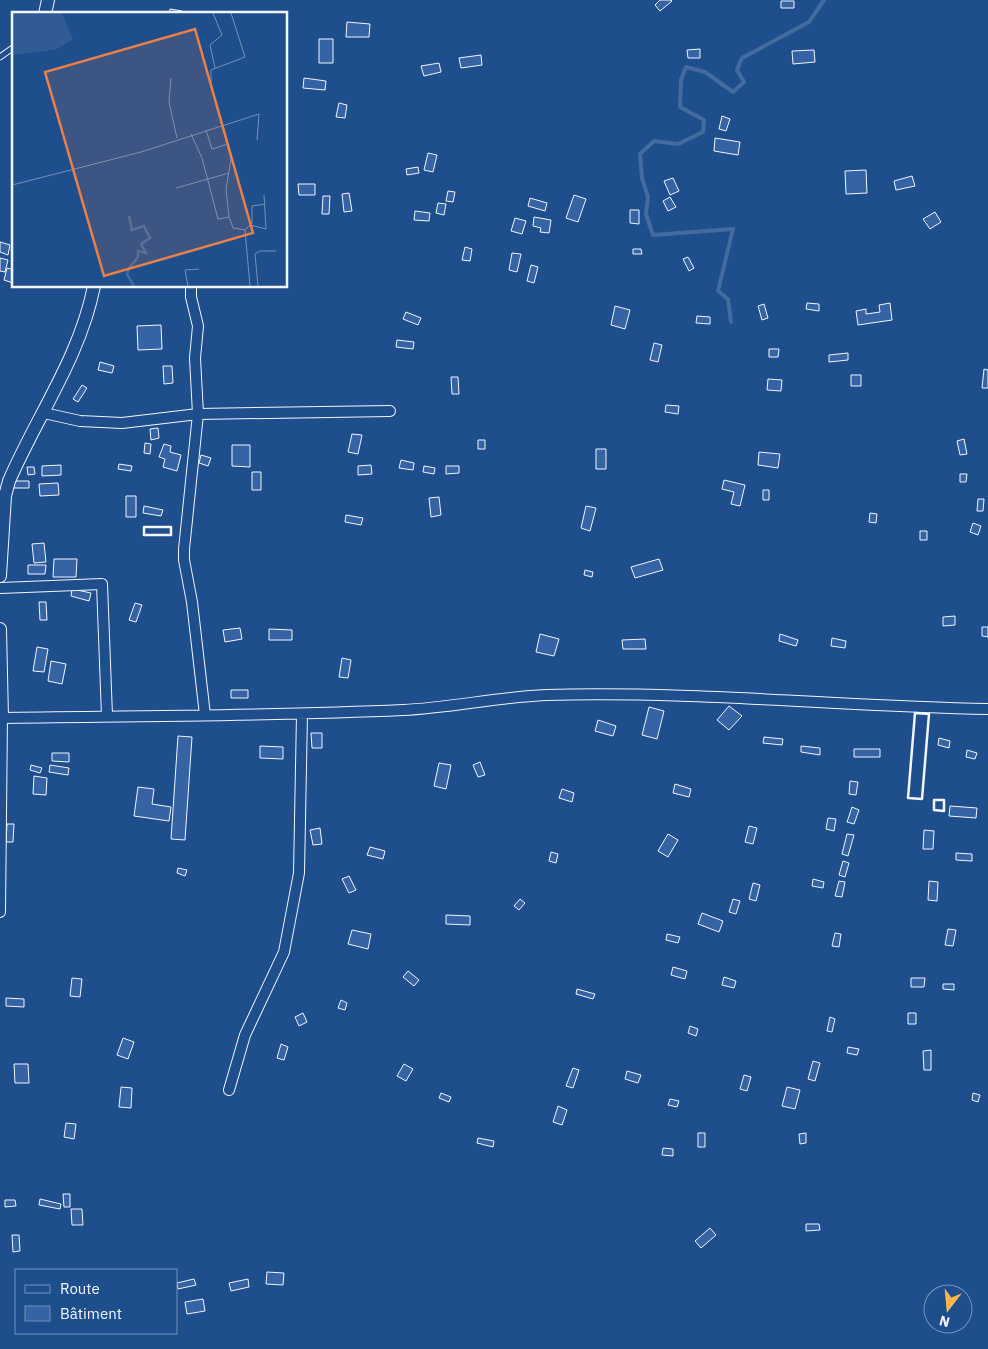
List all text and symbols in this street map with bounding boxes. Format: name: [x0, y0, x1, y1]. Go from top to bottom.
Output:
inset map: [12, 12, 288, 288]
legend: [15, 1269, 178, 1334]
text: Route: [60, 1279, 100, 1298]
north arrow: [923, 1284, 973, 1334]
text: Bâtiment: [60, 1304, 122, 1323]
text: N: [937, 1311, 952, 1332]

